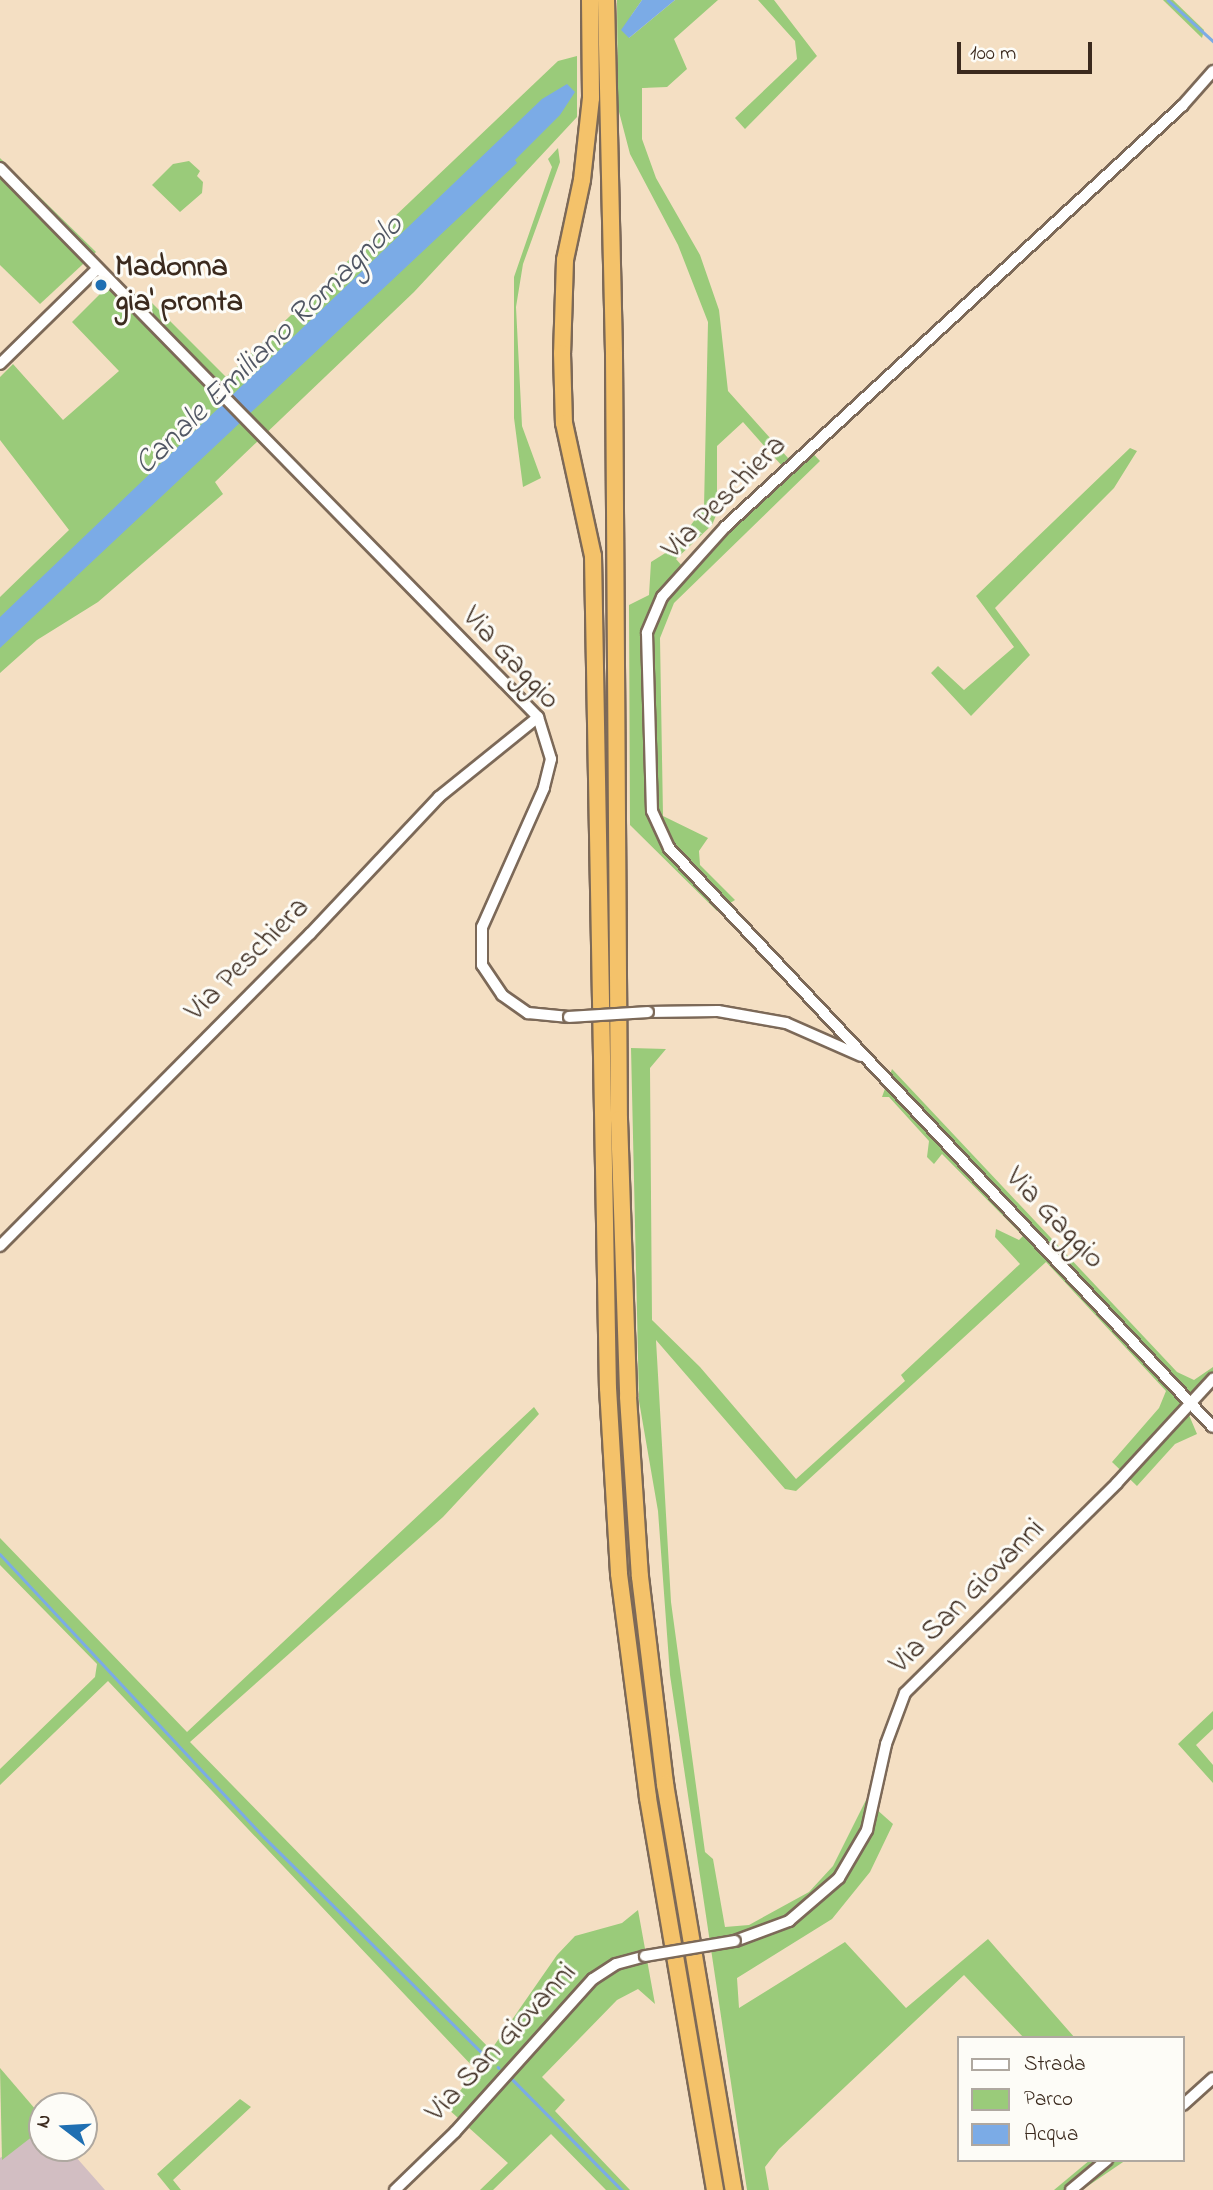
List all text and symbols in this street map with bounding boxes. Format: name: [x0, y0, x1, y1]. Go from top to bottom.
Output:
scale bar: [961, 28, 1096, 72]
text: 100 m: [970, 39, 1016, 69]
water label: Canale Emiliano Romagnolo: [128, 208, 412, 484]
place label: Madonna gia' pronta: [115, 250, 243, 320]
marker: Madonna gia' pronta: [93, 277, 109, 293]
street label: Via Peschiera: [655, 428, 795, 568]
street label: Via Gaggio: [453, 600, 567, 718]
street label: Via Peschiera: [178, 890, 318, 1030]
street label: Via Gaggio: [997, 1161, 1111, 1277]
street label: Via San Giovanni: [883, 1512, 1053, 1682]
street label: Via San Giovanni: [419, 1956, 585, 2130]
legend: [958, 2036, 1185, 2162]
text: Strada: [1024, 2050, 1086, 2080]
text: Parco: [1024, 2085, 1073, 2115]
north arrow: [28, 2092, 98, 2162]
text: N: [30, 2111, 59, 2131]
text: Acqua: [1024, 2120, 1078, 2150]

